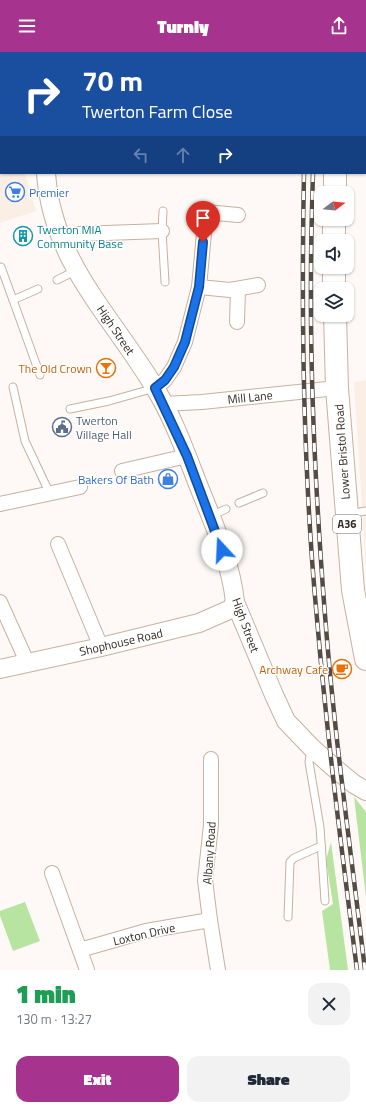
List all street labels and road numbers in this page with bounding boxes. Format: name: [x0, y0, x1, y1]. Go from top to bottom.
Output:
street label: High Street: [92, 301, 140, 360]
street label: Mill Lane: [227, 385, 273, 409]
street label: Lower Bristol Road: [329, 404, 355, 500]
road number: A36: [333, 515, 361, 533]
street label: High Street: [227, 595, 265, 656]
street label: Shophouse Road: [77, 623, 165, 661]
street label: Albany Road: [197, 821, 221, 885]
street label: Loxton Drive: [111, 918, 177, 950]

